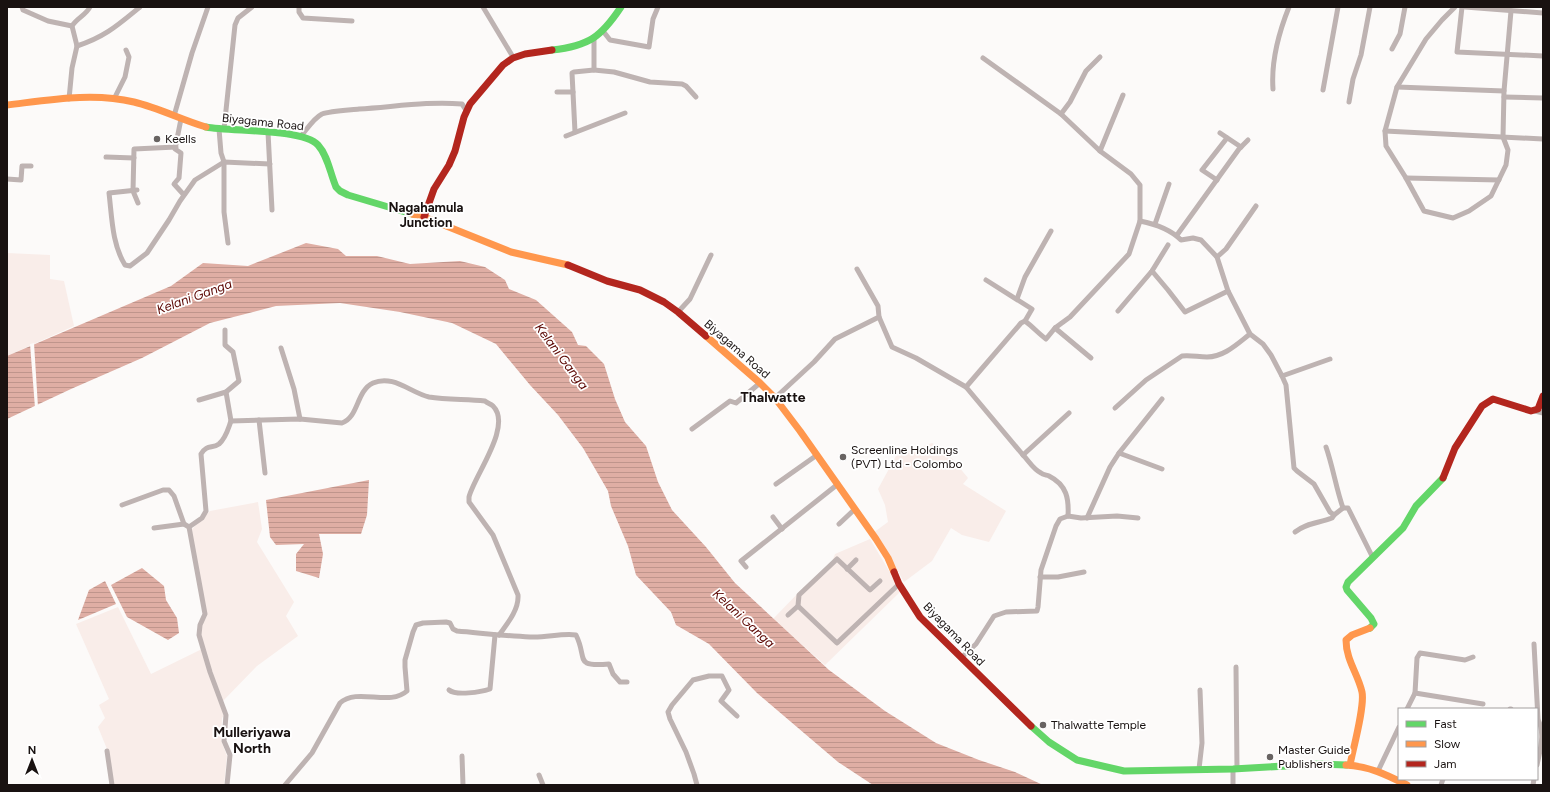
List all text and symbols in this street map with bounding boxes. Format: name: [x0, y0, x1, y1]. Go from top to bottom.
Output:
street label: Biyagama Road: [221, 111, 305, 133]
place label: Keells: [165, 132, 197, 146]
marker: Keells: [152, 134, 162, 144]
district label: Nagahamula Junction: [389, 200, 464, 230]
water label: Kelani Ganga: [155, 276, 234, 317]
street label: Biyagama Road: [701, 317, 773, 381]
water label: Kelani Ganga: [532, 320, 592, 393]
district label: Thalwatte: [741, 389, 806, 406]
place label: Screenline Holdings (PVT) Ltd - Colombo: [851, 443, 962, 471]
marker: Screenline Holdings (PVT) Ltd - Colombo: [838, 452, 848, 462]
water label: Kelani Ganga: [710, 586, 778, 651]
street label: Biyagama Road: [920, 599, 988, 669]
legend: [1398, 708, 1538, 780]
text: Fast: [1434, 717, 1457, 731]
place label: Thalwatte Temple: [1051, 718, 1146, 732]
marker: Thalwatte Temple: [1038, 720, 1048, 730]
district label: Mulleriyawa North: [213, 724, 291, 757]
text: Slow: [1434, 737, 1461, 751]
north arrow: [12, 740, 52, 780]
place label: Master Guide Publishers: [1278, 743, 1351, 771]
text: N: [28, 744, 36, 757]
marker: Master Guide Publishers: [1265, 752, 1275, 762]
text: Jam: [1434, 757, 1457, 771]

